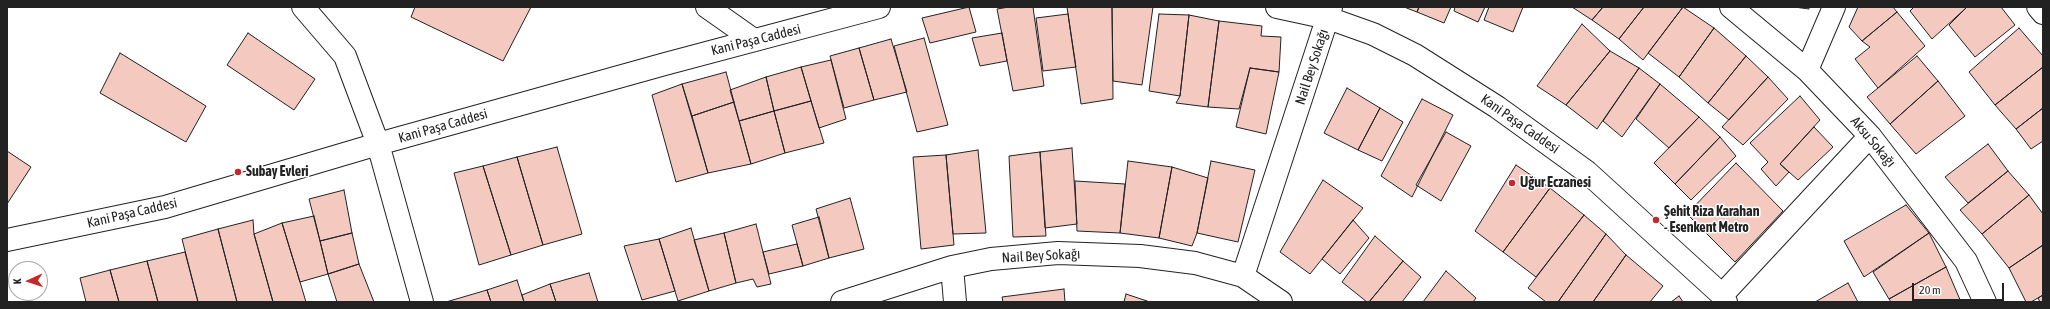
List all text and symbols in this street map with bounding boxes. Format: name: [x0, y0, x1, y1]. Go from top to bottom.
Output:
street label: Kani Paşa Caddesi: [709, 21, 803, 59]
street label: Nail Bey Sokağı: [1292, 27, 1332, 107]
street label: Kani Paşa Caddesi: [1477, 91, 1563, 157]
street label: Kani Paşa Caddesi: [396, 105, 490, 147]
street label: Aksu Sokağı: [1847, 113, 1899, 171]
place label: Subay Evleri: [246, 164, 308, 180]
marker: Subay Evleri: [233, 167, 243, 177]
place label: Uğur Eczanesi: [1520, 175, 1591, 191]
marker: Uğur Eczanesi: [1507, 178, 1517, 188]
street label: Kani Paşa Caddesi: [85, 194, 179, 232]
place label: Şehi̇t Riza Karahan - Esenkent Metro: [1664, 204, 1759, 236]
marker: Şehi̇t Riza Karahan - Esenkent Metro: [1651, 215, 1661, 225]
street label: Nail Bey Sokağı: [1001, 246, 1081, 266]
north arrow: [8, 261, 48, 301]
scale bar: [1914, 275, 2006, 301]
text: K: [11, 279, 23, 285]
text: 20 m: [1919, 283, 1941, 297]

